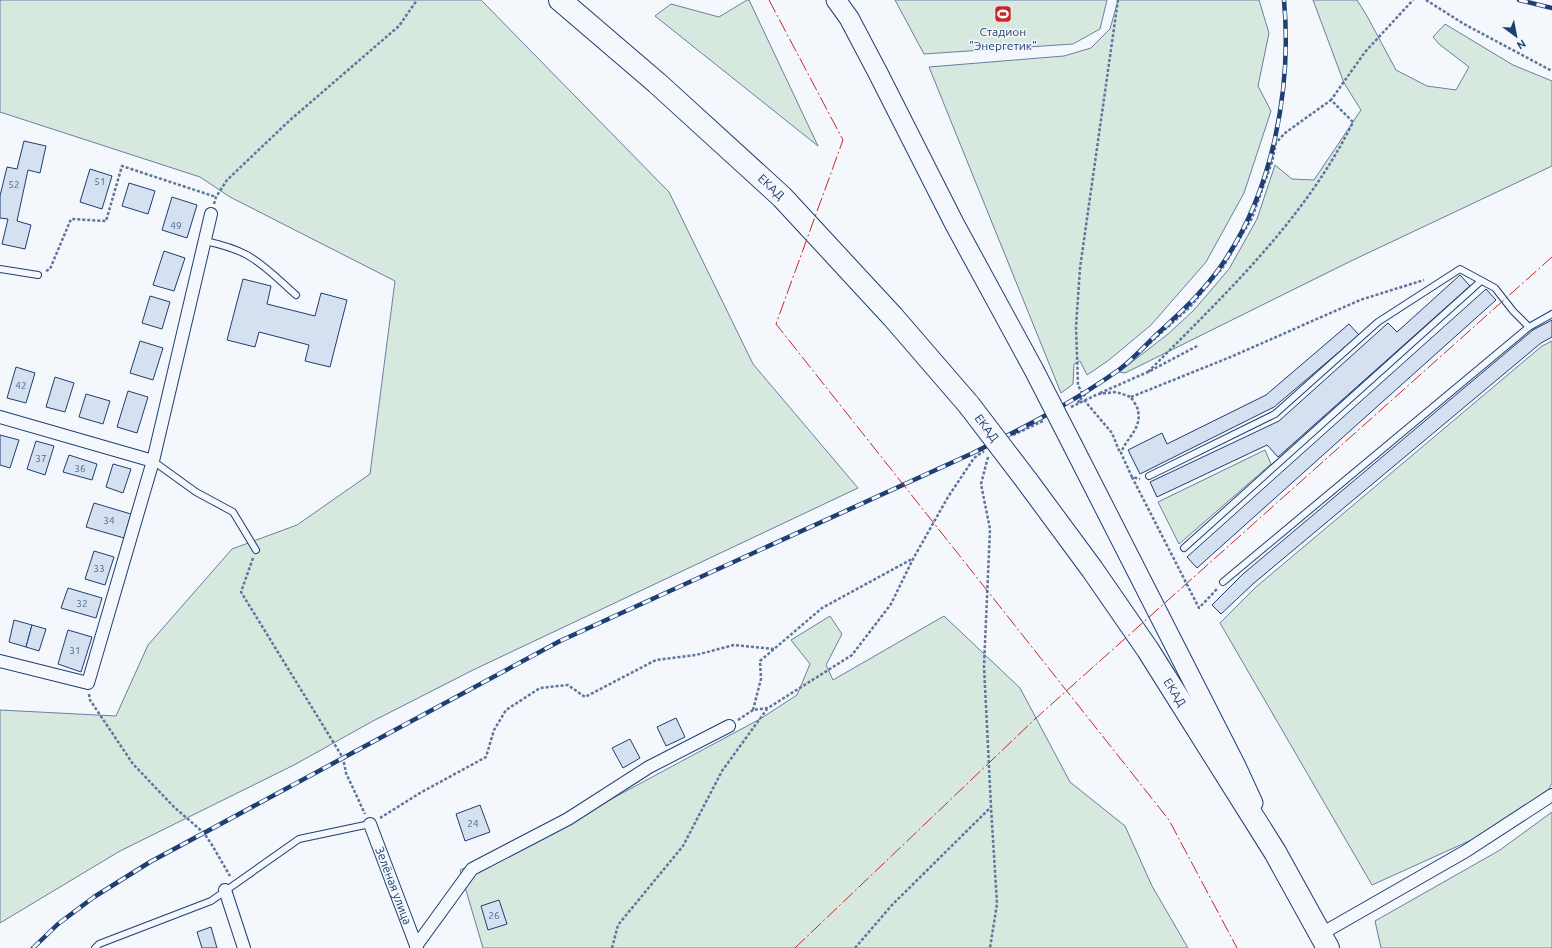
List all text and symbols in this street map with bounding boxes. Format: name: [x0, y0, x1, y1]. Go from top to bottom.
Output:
sports icon: Стадион "Энергетик": [993, 4, 1013, 24]
north arrow: [1496, 16, 1536, 56]
place label: Стадион "Энергетик": [969, 25, 1037, 52]
text: N: [1515, 37, 1528, 52]
street label: ЕКАД: [756, 171, 787, 202]
house number: 51: [94, 176, 106, 187]
house number: 52: [8, 179, 20, 190]
house number: 49: [170, 220, 182, 231]
house number: 42: [15, 380, 27, 391]
street label: ЕКАД: [972, 412, 1002, 444]
house number: 37: [35, 453, 47, 464]
house number: 36: [74, 463, 86, 474]
house number: 34: [103, 515, 115, 526]
house number: 33: [93, 563, 105, 574]
house number: 32: [76, 598, 88, 609]
house number: 31: [69, 645, 81, 656]
street label: ЕКАД: [1161, 676, 1189, 709]
house number: 24: [467, 818, 479, 829]
street label: Зелёная улица: [373, 845, 415, 926]
house number: 26: [488, 910, 500, 921]

